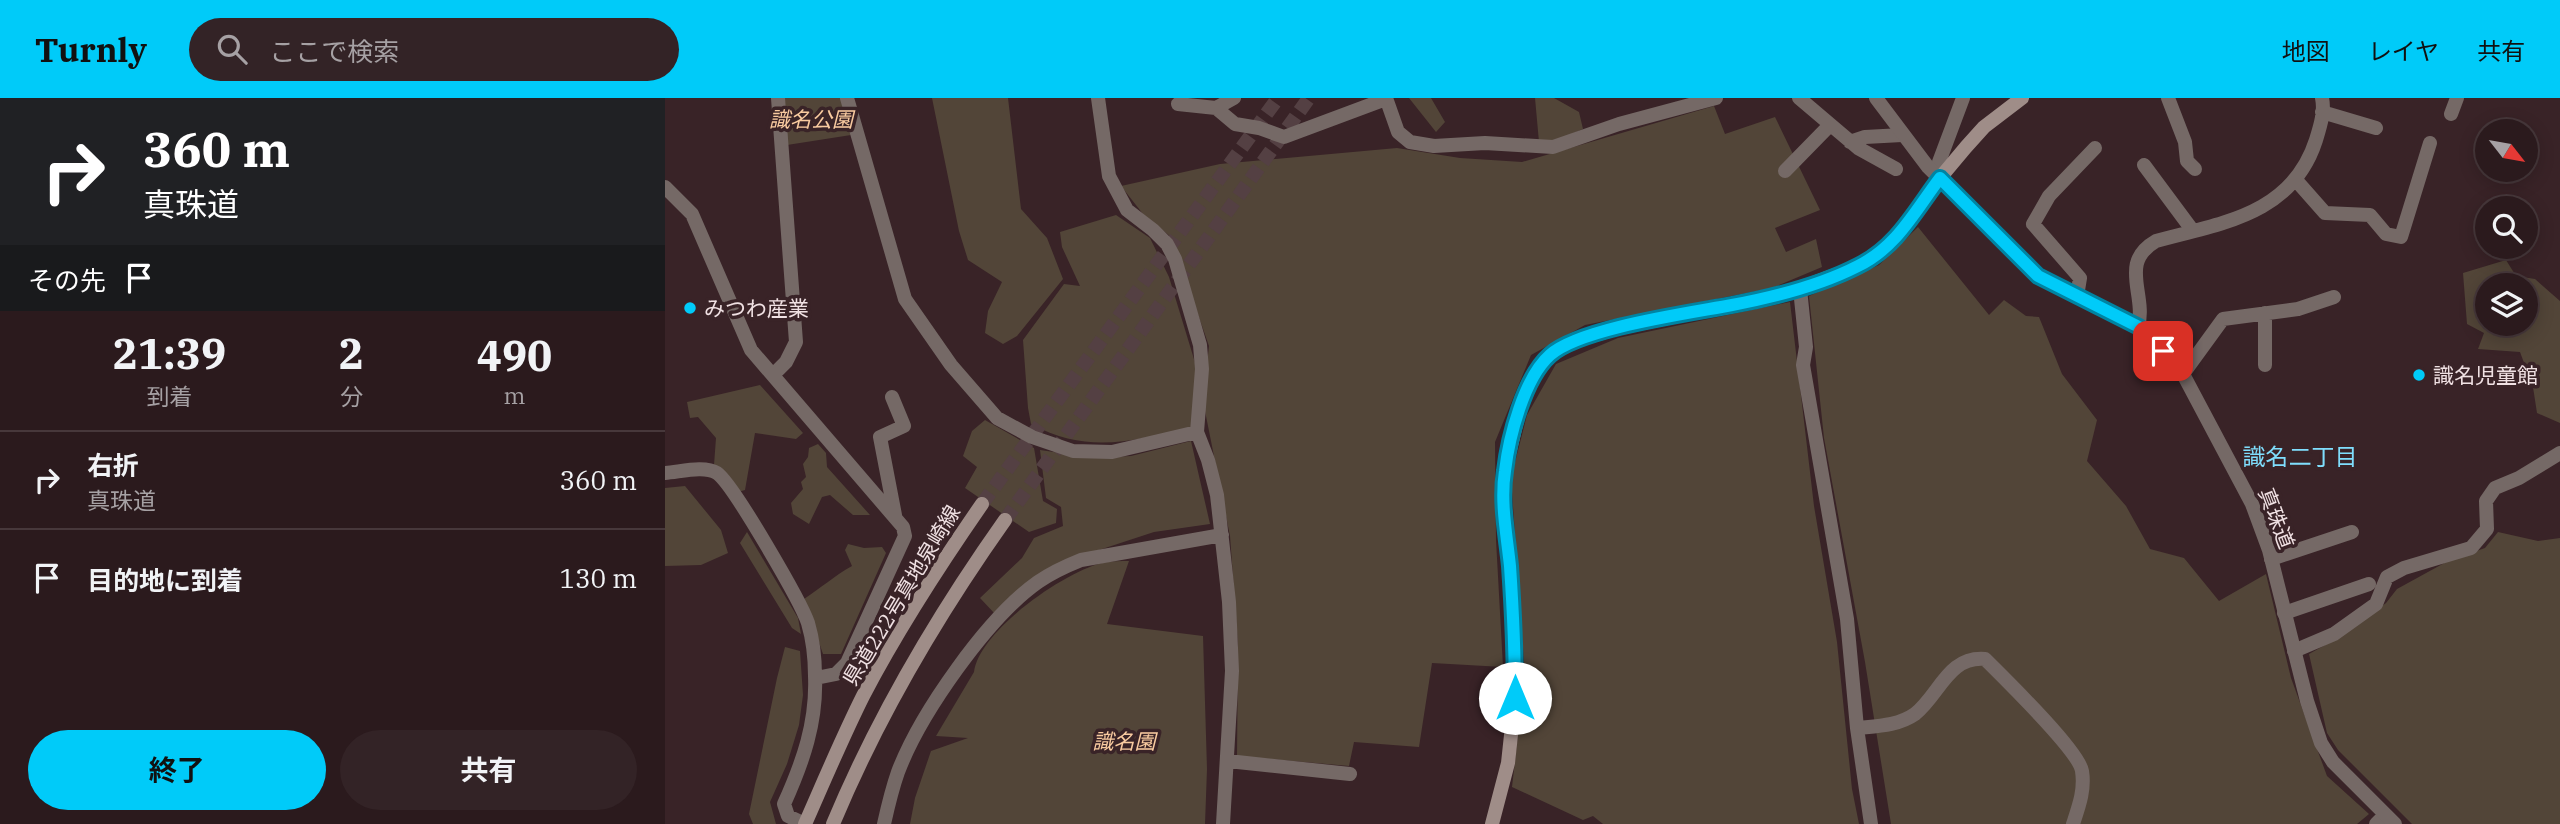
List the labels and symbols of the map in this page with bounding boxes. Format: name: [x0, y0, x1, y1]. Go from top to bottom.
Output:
park label: 識名公園: [769, 105, 856, 133]
north arrow: [2475, 119, 2537, 182]
place label: みつわ産業: [704, 294, 809, 322]
marker: みつわ産業: [682, 300, 698, 316]
pin: [2133, 321, 2193, 381]
place label: 識名児童館: [2433, 361, 2538, 389]
marker: 識名児童館: [2411, 367, 2427, 383]
district label: 識名二丁目: [2243, 441, 2358, 471]
street label: 真珠道: [2253, 484, 2301, 552]
street label: 県道222号真地泉崎線: [836, 500, 966, 690]
position arrow: [1478, 661, 1552, 735]
park label: 識名園: [1093, 727, 1158, 755]

